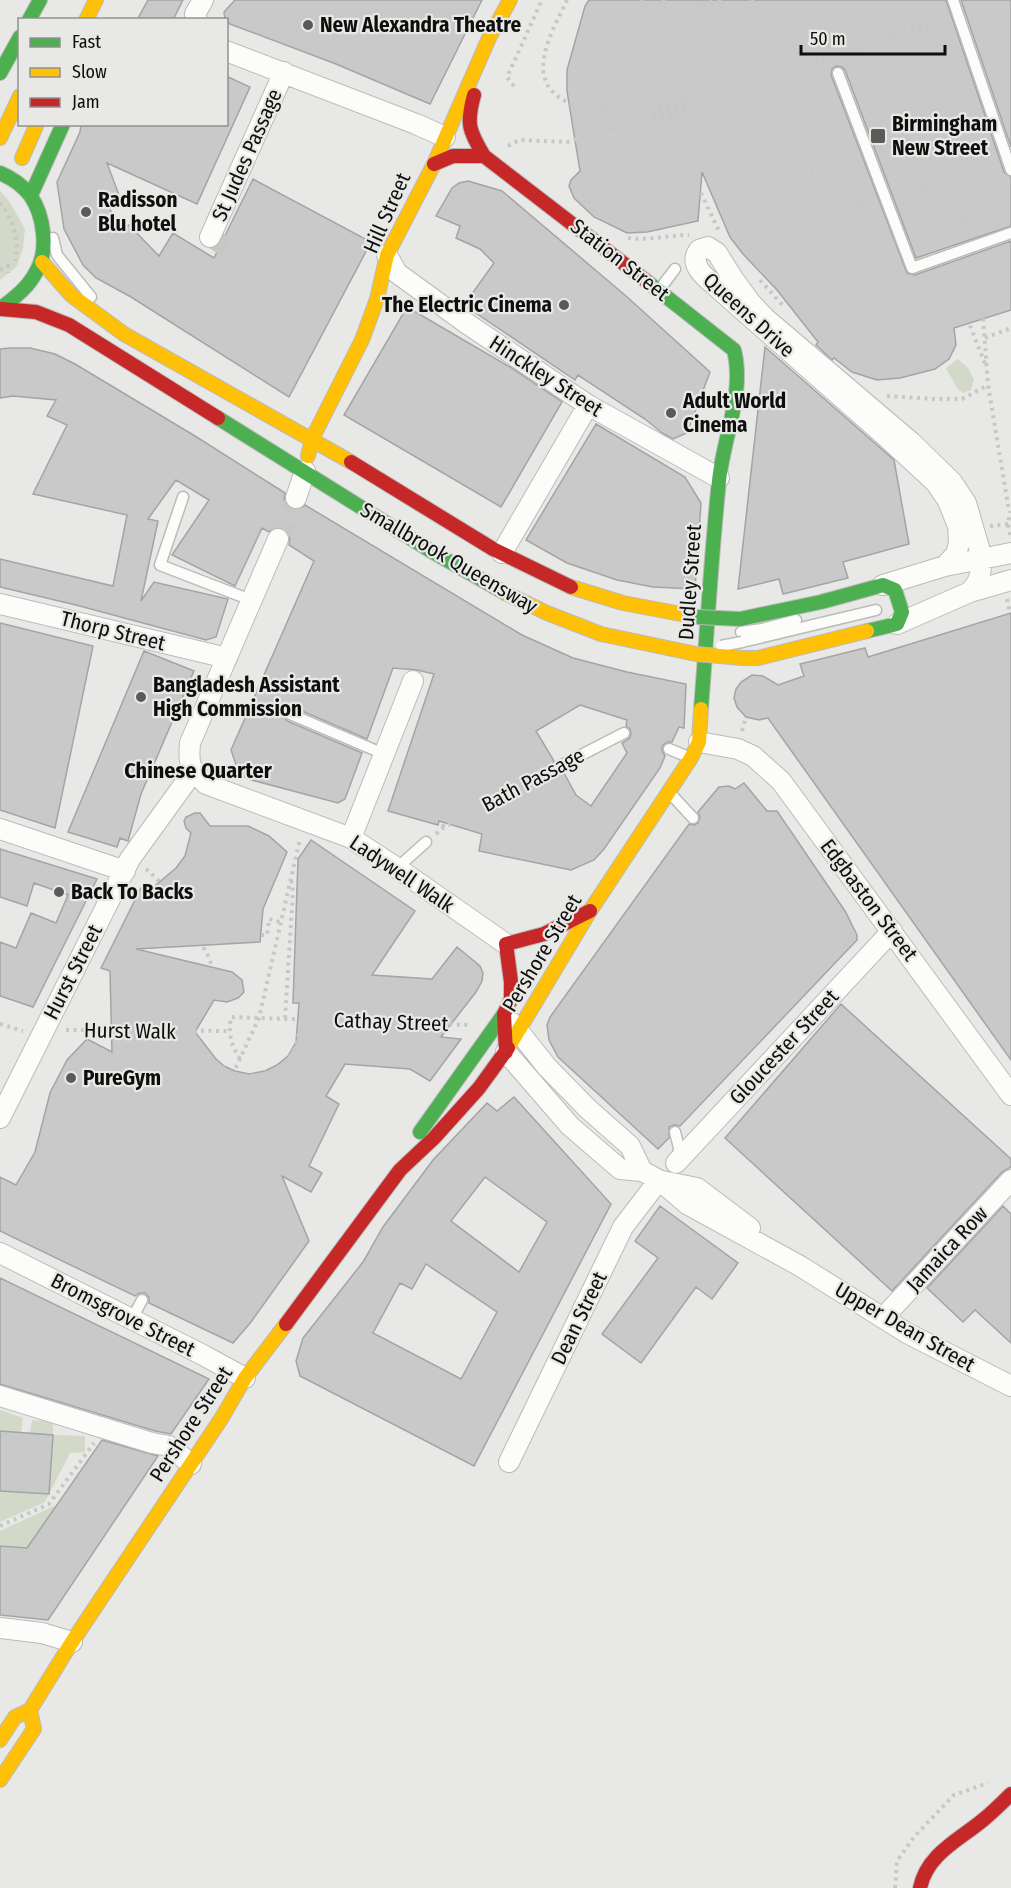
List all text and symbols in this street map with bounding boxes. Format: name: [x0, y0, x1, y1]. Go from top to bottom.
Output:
place label: New Alexandra Theatre: [320, 12, 521, 38]
legend: [18, 18, 228, 126]
marker: New Alexandra Theatre: [301, 18, 315, 32]
scale bar: [801, 18, 945, 56]
text: 50 m: [810, 28, 846, 50]
text: Fast: [72, 31, 101, 53]
text: Slow: [72, 61, 107, 83]
street label: St Judes Passage: [206, 85, 288, 225]
text: Jam: [72, 91, 100, 113]
place label: Birmingham New Street: [892, 111, 997, 161]
marker: Birmingham New Street: [869, 127, 887, 145]
street label: Hill Street: [358, 168, 416, 257]
place label: Radisson Blu hotel: [98, 187, 177, 237]
marker: Radisson Blu hotel: [79, 205, 93, 219]
street label: Station Street: [565, 213, 675, 307]
street label: Queens Drive: [698, 267, 800, 363]
place label: The Electric Cinema: [382, 292, 552, 318]
marker: The Electric Cinema: [557, 298, 571, 312]
street label: Hinckley Street: [485, 330, 608, 422]
place label: Adult World Cinema: [682, 388, 786, 438]
marker: Adult World Cinema: [664, 406, 678, 420]
street label: Smallbrook Queensway: [356, 497, 543, 620]
street label: Dudley Street: [673, 523, 707, 641]
street label: Thorp Street: [58, 605, 168, 657]
place label: Bangladesh Assistant High Commission: [153, 672, 340, 722]
marker: Bangladesh Assistant High Commission: [134, 690, 148, 704]
street label: Bath Passage: [477, 742, 589, 818]
district label: Chinese Quarter: [124, 757, 273, 784]
street label: Ladywell Walk: [345, 829, 459, 919]
street label: Edgbaston Street: [815, 834, 923, 966]
place label: Back To Backs: [71, 879, 193, 905]
marker: Back To Backs: [52, 885, 66, 899]
street label: Pershore Street: [497, 889, 587, 1016]
street label: Hurst Street: [38, 920, 108, 1024]
street label: Gloucester Street: [724, 984, 844, 1110]
street label: Cathay Street: [333, 1007, 449, 1037]
street label: Hurst Walk: [84, 1017, 176, 1045]
place label: PureGym: [83, 1065, 161, 1091]
marker: PureGym: [64, 1071, 78, 1085]
street label: Jamaica Row: [901, 1201, 993, 1297]
street label: Dean Street: [545, 1267, 613, 1369]
street label: Bromsgrove Street: [47, 1268, 199, 1363]
street label: Upper Dean Street: [830, 1276, 980, 1378]
street label: Pershore Street: [144, 1361, 238, 1487]

